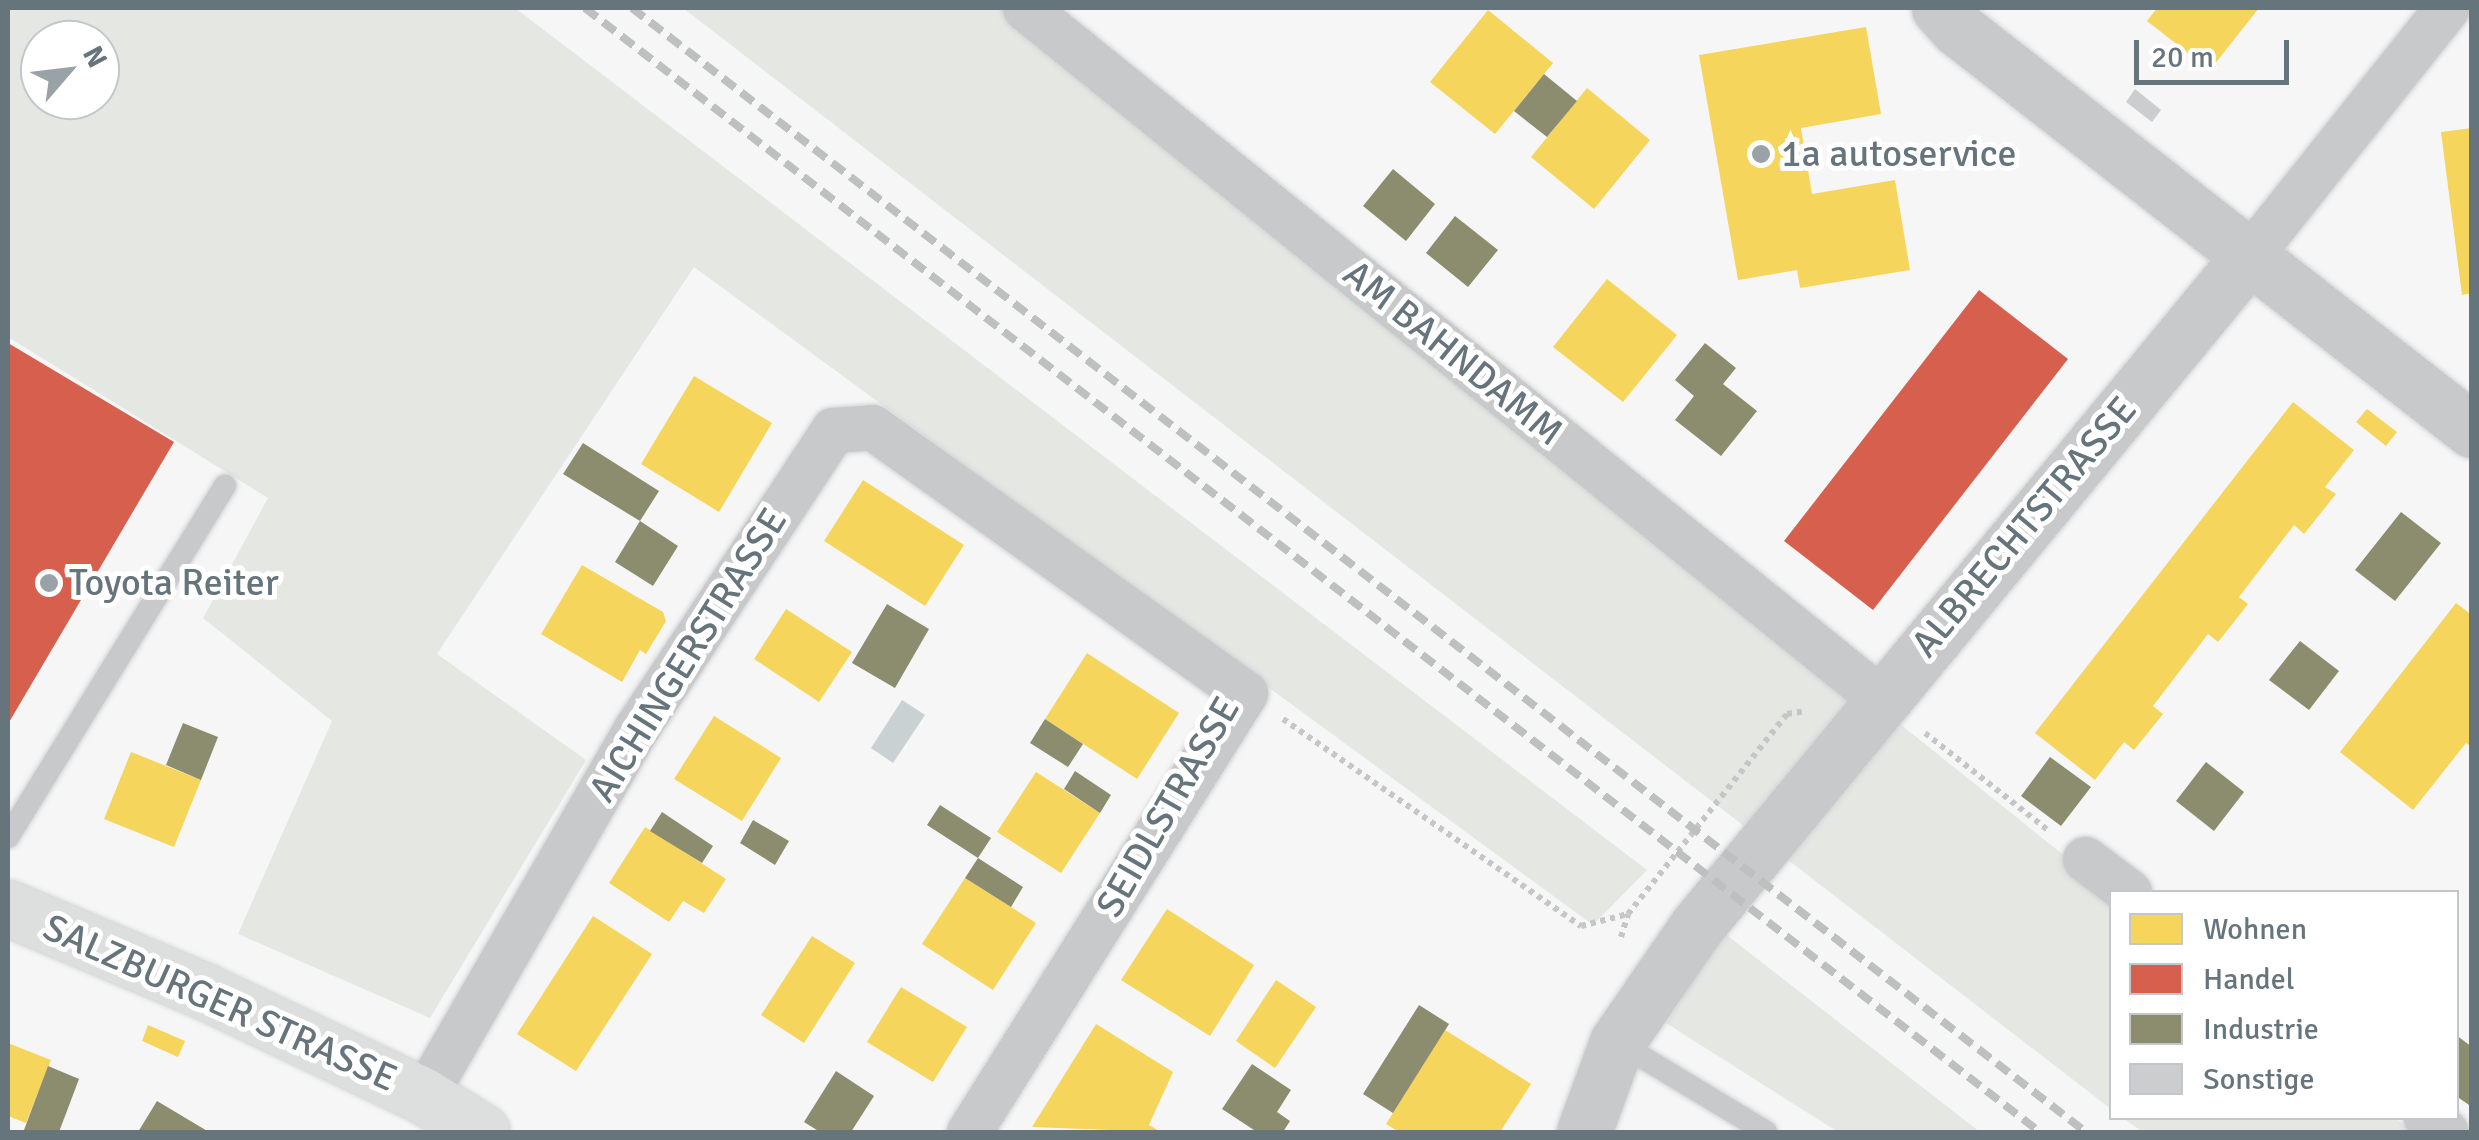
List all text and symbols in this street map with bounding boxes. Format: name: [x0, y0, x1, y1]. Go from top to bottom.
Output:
north arrow: [20, 20, 120, 120]
scale bar: [2139, 20, 2294, 82]
text: 20 m: [2151, 39, 2214, 76]
text: N: [75, 40, 114, 73]
place label: 1a autoservice: [1781, 131, 2016, 177]
marker: 1a autoservice: [1750, 143, 1772, 165]
street label: AM BAHNDAMM: [1334, 251, 1572, 455]
street label: ALBRECHTSTRASSE: [1902, 388, 2146, 666]
street label: AICHINGERSTRASSE: [579, 500, 797, 810]
place label: Toyota Reiter: [69, 560, 279, 606]
marker: Toyota Reiter: [38, 572, 60, 594]
street label: SEIDLSTRASSE: [1087, 689, 1249, 925]
legend: [2109, 890, 2459, 1120]
street label: SALZBURGER STRASSE: [36, 905, 404, 1101]
text: Wohnen: [2203, 911, 2307, 948]
text: Handel: [2203, 961, 2295, 998]
text: Industrie: [2203, 1011, 2319, 1048]
text: Sonstige: [2203, 1061, 2314, 1098]

